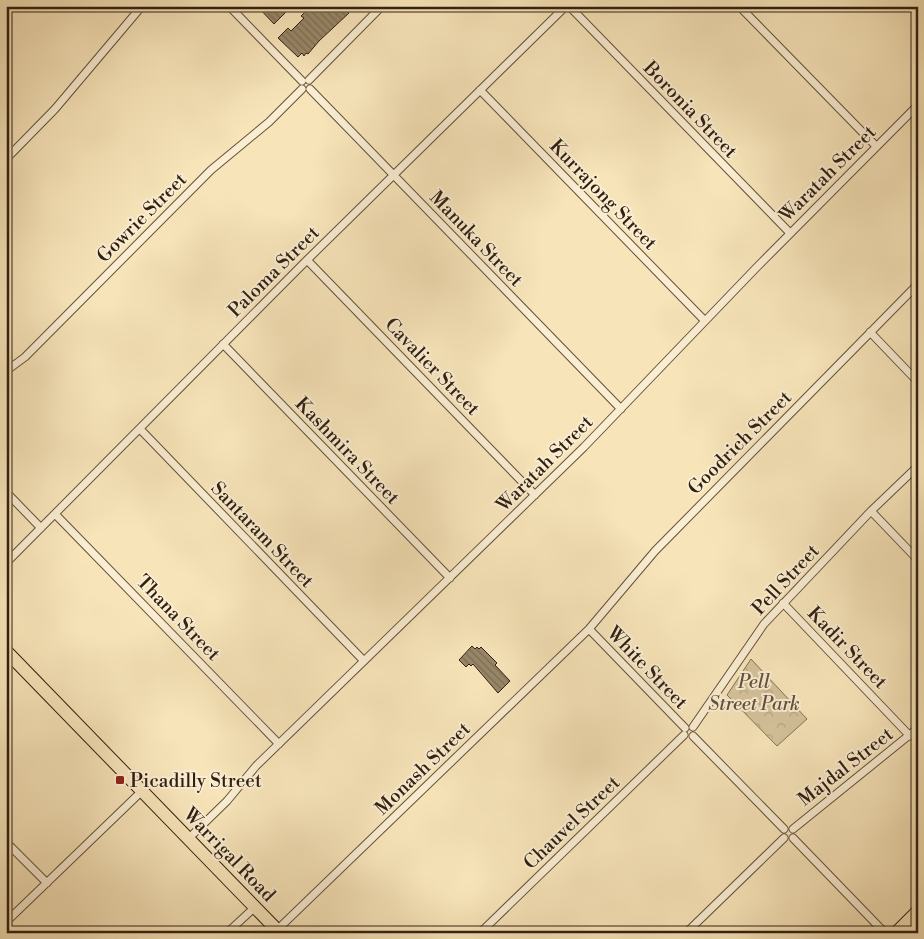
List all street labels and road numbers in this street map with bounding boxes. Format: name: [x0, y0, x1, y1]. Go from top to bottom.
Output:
street label: Boronia Street: [637, 56, 743, 163]
street label: Waratah Street: [774, 120, 881, 228]
street label: Kurrajong Street: [544, 134, 662, 255]
street label: Gowrie Street: [92, 168, 192, 268]
street label: Manuka Street: [424, 186, 528, 292]
street label: Paloma Street: [223, 221, 325, 323]
street label: Cavalier Street: [380, 313, 485, 421]
street label: Goodrich Street: [683, 385, 797, 500]
street label: Kashmira Street: [290, 392, 405, 510]
street label: Waratah Street: [491, 410, 598, 518]
street label: Santaram Street: [206, 477, 319, 593]
street label: Pell Street: [747, 539, 825, 620]
street label: Thana Street: [131, 570, 225, 666]
street label: Kadir Street: [802, 602, 893, 694]
street label: White Street: [601, 620, 693, 714]
street label: Monash Street: [370, 717, 476, 820]
street label: Majdal Street: [793, 722, 898, 811]
street label: Chauvel Street: [519, 771, 625, 875]
street label: Warrigal Road: [178, 802, 280, 907]

